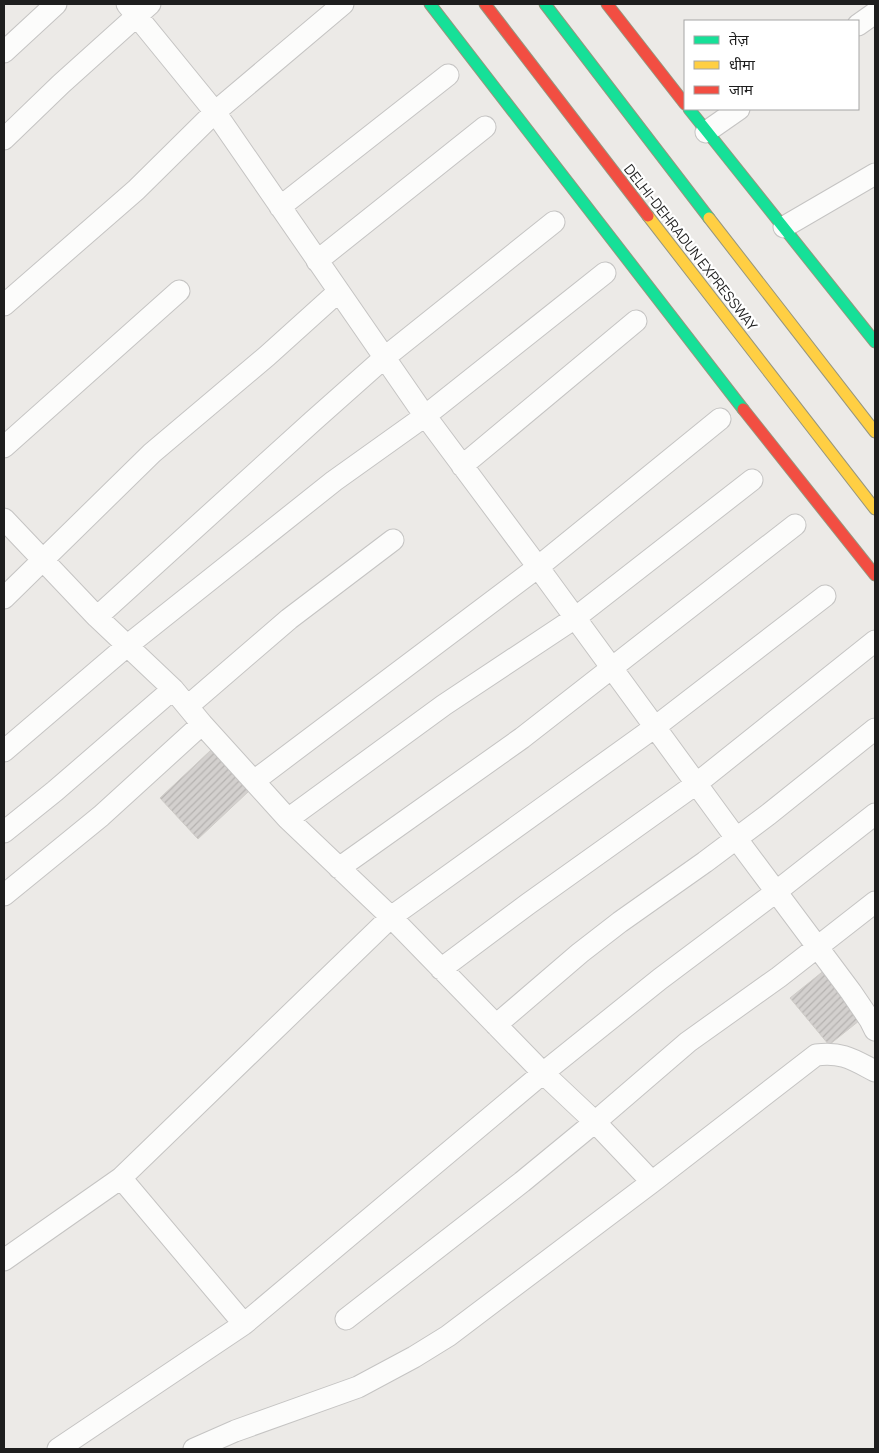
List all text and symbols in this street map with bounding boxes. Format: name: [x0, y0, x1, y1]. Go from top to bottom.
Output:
legend: [684, 20, 859, 110]
text: तेज़: [729, 29, 750, 50]
text: धीमा: [729, 54, 756, 75]
text: जाम: [729, 79, 754, 100]
street label: DELHI-DEHRADUN EXPRESSWAY: [620, 160, 762, 334]

